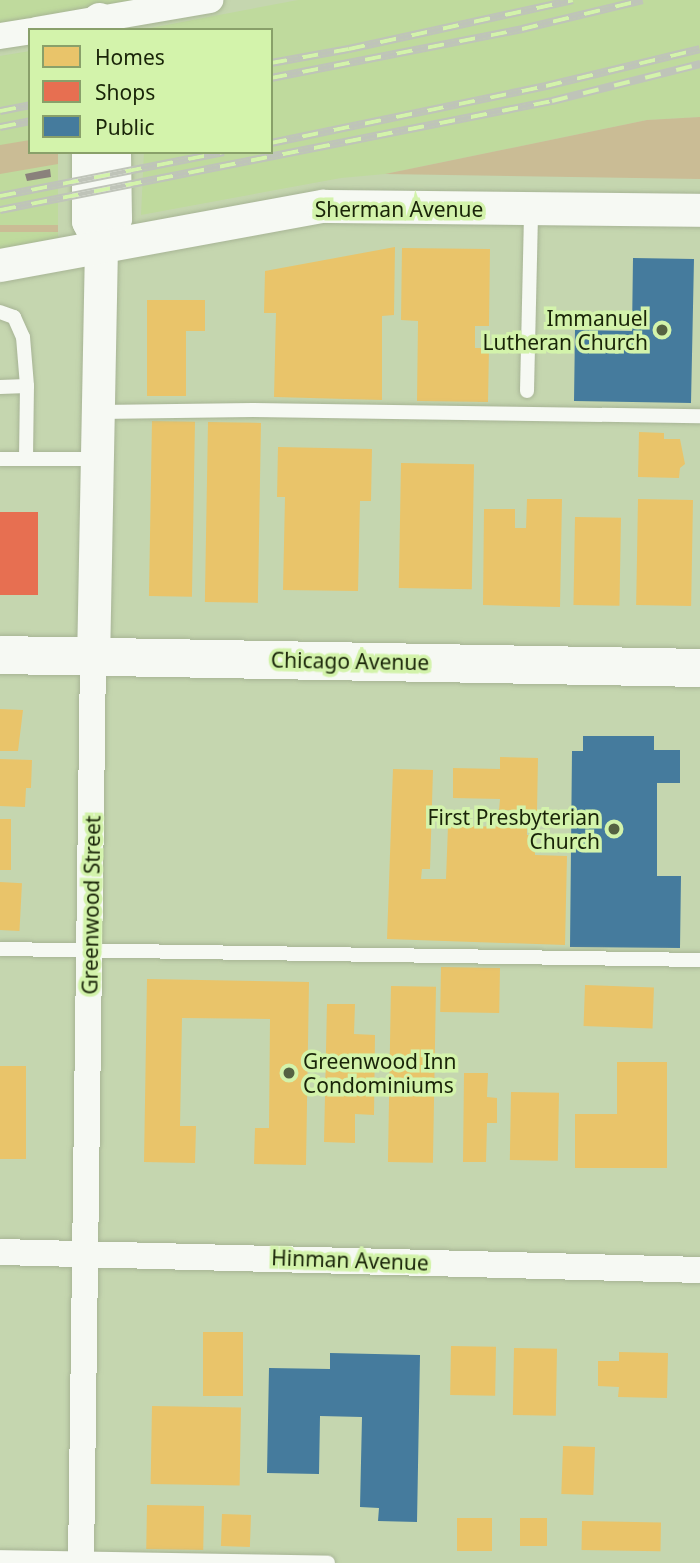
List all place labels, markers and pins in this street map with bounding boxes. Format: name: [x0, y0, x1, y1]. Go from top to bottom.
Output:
place label: Immanuel Lutheran Church: [483, 305, 648, 355]
marker: Immanuel Lutheran Church: [654, 322, 670, 338]
place label: First Presbyterian Church: [428, 804, 600, 854]
marker: First Presbyterian Church: [606, 821, 622, 837]
place label: Greenwood Inn Condominiums: [303, 1048, 457, 1098]
marker: Greenwood Inn Condominiums: [281, 1065, 297, 1081]

